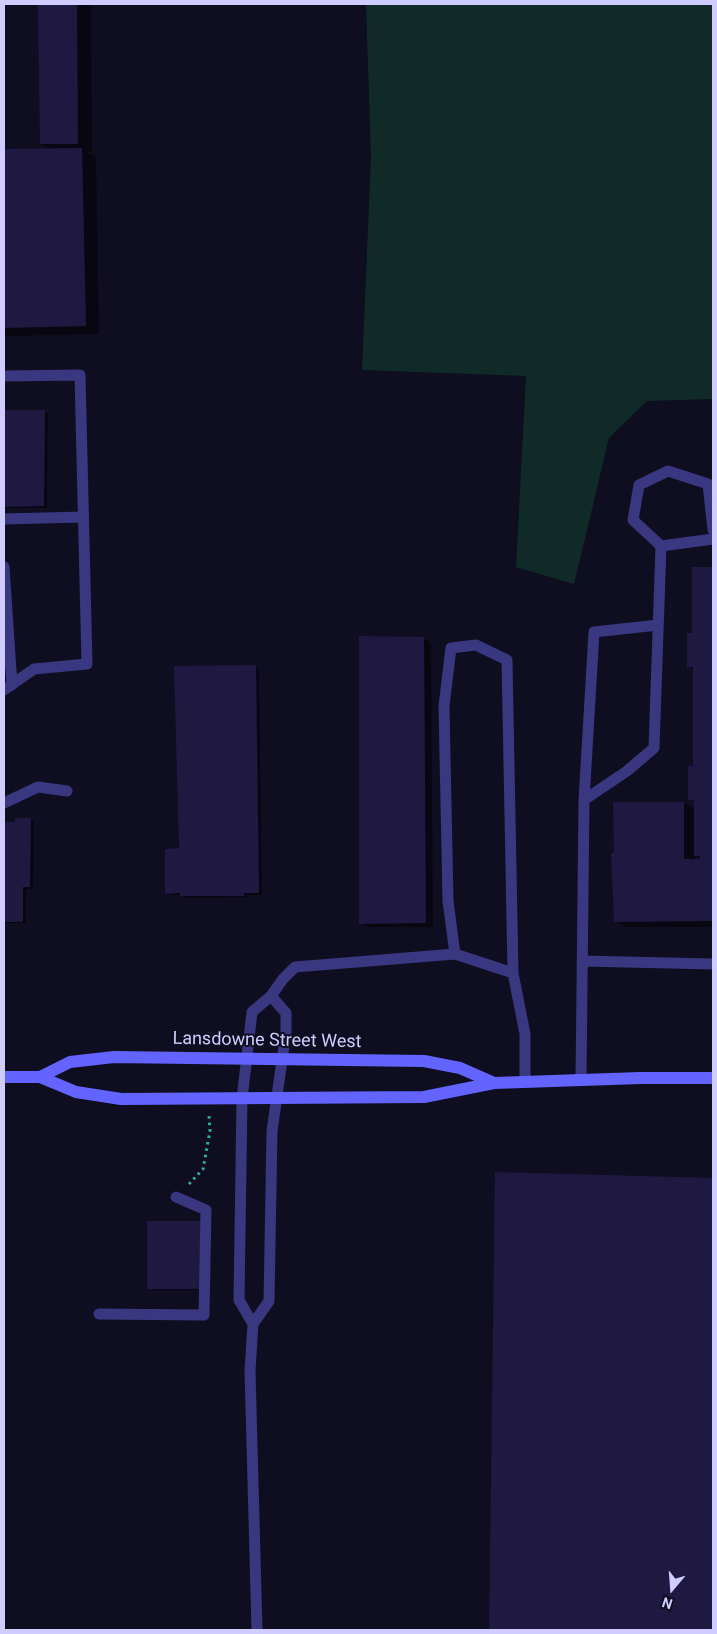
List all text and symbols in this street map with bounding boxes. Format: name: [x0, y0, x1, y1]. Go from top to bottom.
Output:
street label: Lansdowne Street West: [172, 1029, 362, 1053]
north arrow: [647, 1564, 697, 1614]
text: N: [660, 1594, 675, 1612]

